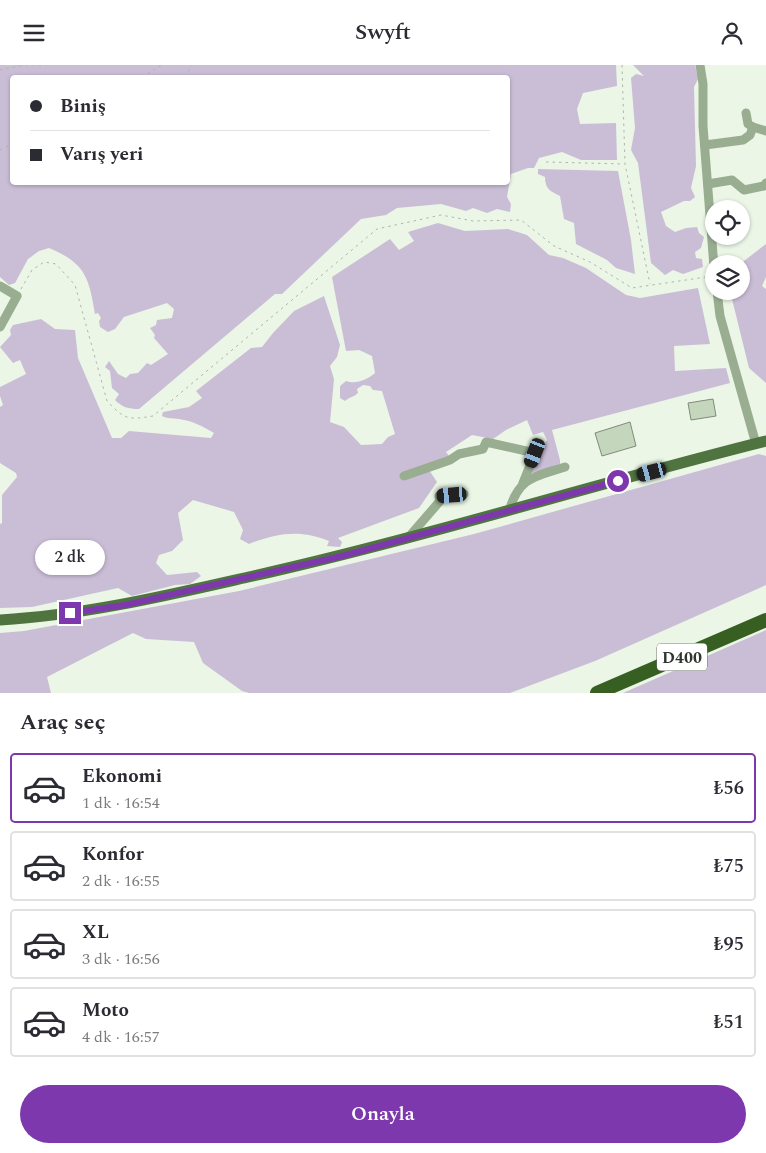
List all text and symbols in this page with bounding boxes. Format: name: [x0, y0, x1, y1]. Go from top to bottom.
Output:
text: Swyft: [355, 16, 411, 49]
icon: menu: [20, 19, 48, 47]
icon: person: [718, 19, 746, 47]
text: Biniş: [60, 92, 106, 121]
text: Varış yeri: [60, 140, 143, 169]
map controls: [705, 200, 750, 300]
button: locate: [705, 200, 750, 245]
button: layers: [705, 255, 750, 300]
car: [522, 436, 547, 470]
car: [635, 461, 668, 483]
route start: [607, 470, 629, 492]
car: [436, 486, 467, 504]
callout: 2 dk: [35, 541, 105, 575]
text: 2 dk: [54, 545, 86, 569]
route end: [59, 602, 81, 624]
road number: D400: [657, 643, 707, 671]
text: Araç seç: [20, 706, 105, 739]
text: Ekonomi: [82, 762, 162, 791]
icon: car: [22, 766, 67, 811]
text: ₺56: [713, 774, 744, 803]
text: 1 dk · 16:54: [82, 791, 160, 815]
text: Konfor: [82, 840, 144, 869]
icon: car: [22, 844, 67, 889]
text: ₺75: [713, 852, 744, 881]
text: 2 dk · 16:55: [82, 869, 160, 893]
text: XL: [82, 918, 109, 947]
icon: car: [22, 922, 67, 967]
text: ₺95: [713, 930, 744, 959]
text: 3 dk · 16:56: [82, 947, 160, 971]
text: Moto: [82, 996, 129, 1025]
icon: car: [22, 1000, 67, 1045]
text: ₺51: [713, 1008, 744, 1037]
text: 4 dk · 16:57: [82, 1025, 160, 1049]
button: Onayla: [20, 1085, 746, 1143]

